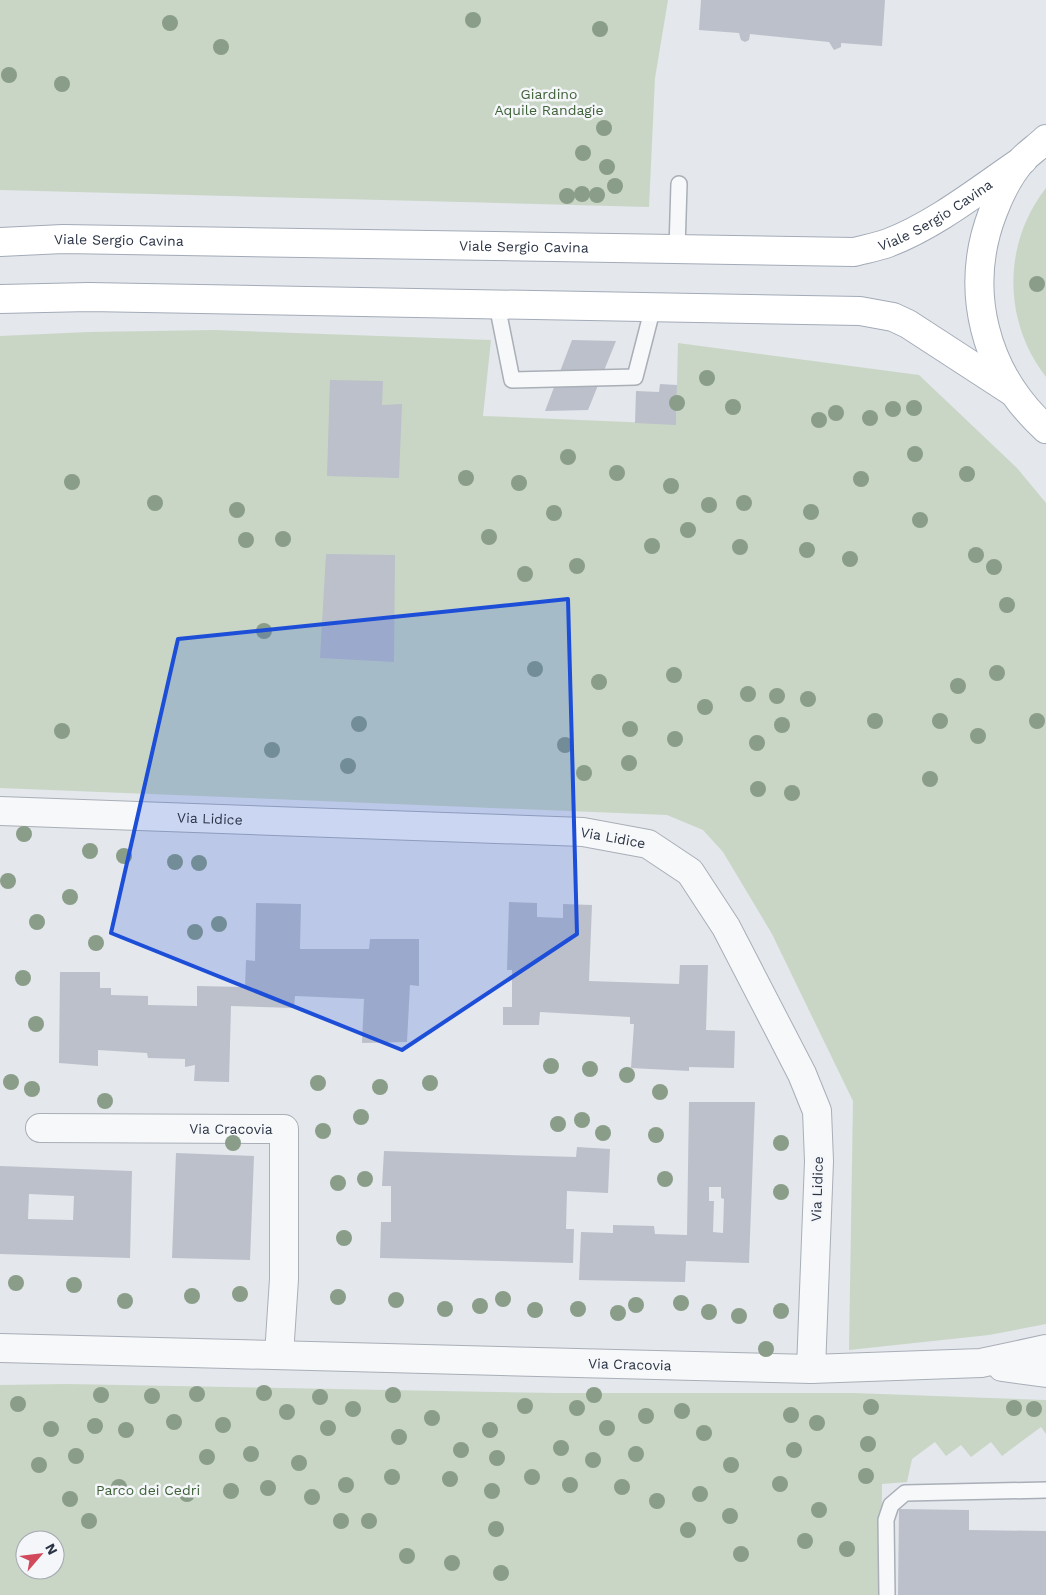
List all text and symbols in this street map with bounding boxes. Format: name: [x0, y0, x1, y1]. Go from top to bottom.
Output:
park label: Giardino Aquile Randagie: [494, 86, 604, 118]
street label: Viale Sergio Cavina: [876, 176, 995, 254]
street label: Viale Sergio Cavina: [54, 231, 184, 249]
street label: Viale Sergio Cavina: [459, 238, 589, 256]
street label: Via Lidice: [177, 809, 243, 828]
street label: Via Lidice: [579, 824, 647, 851]
street label: Via Cracovia: [189, 1121, 273, 1137]
street label: Via Lidice: [808, 1156, 826, 1222]
street label: Via Cracovia: [588, 1355, 672, 1373]
park label: Parco dei Cedri: [96, 1482, 200, 1498]
north arrow: [15, 1530, 65, 1580]
text: N: [42, 1541, 61, 1557]

